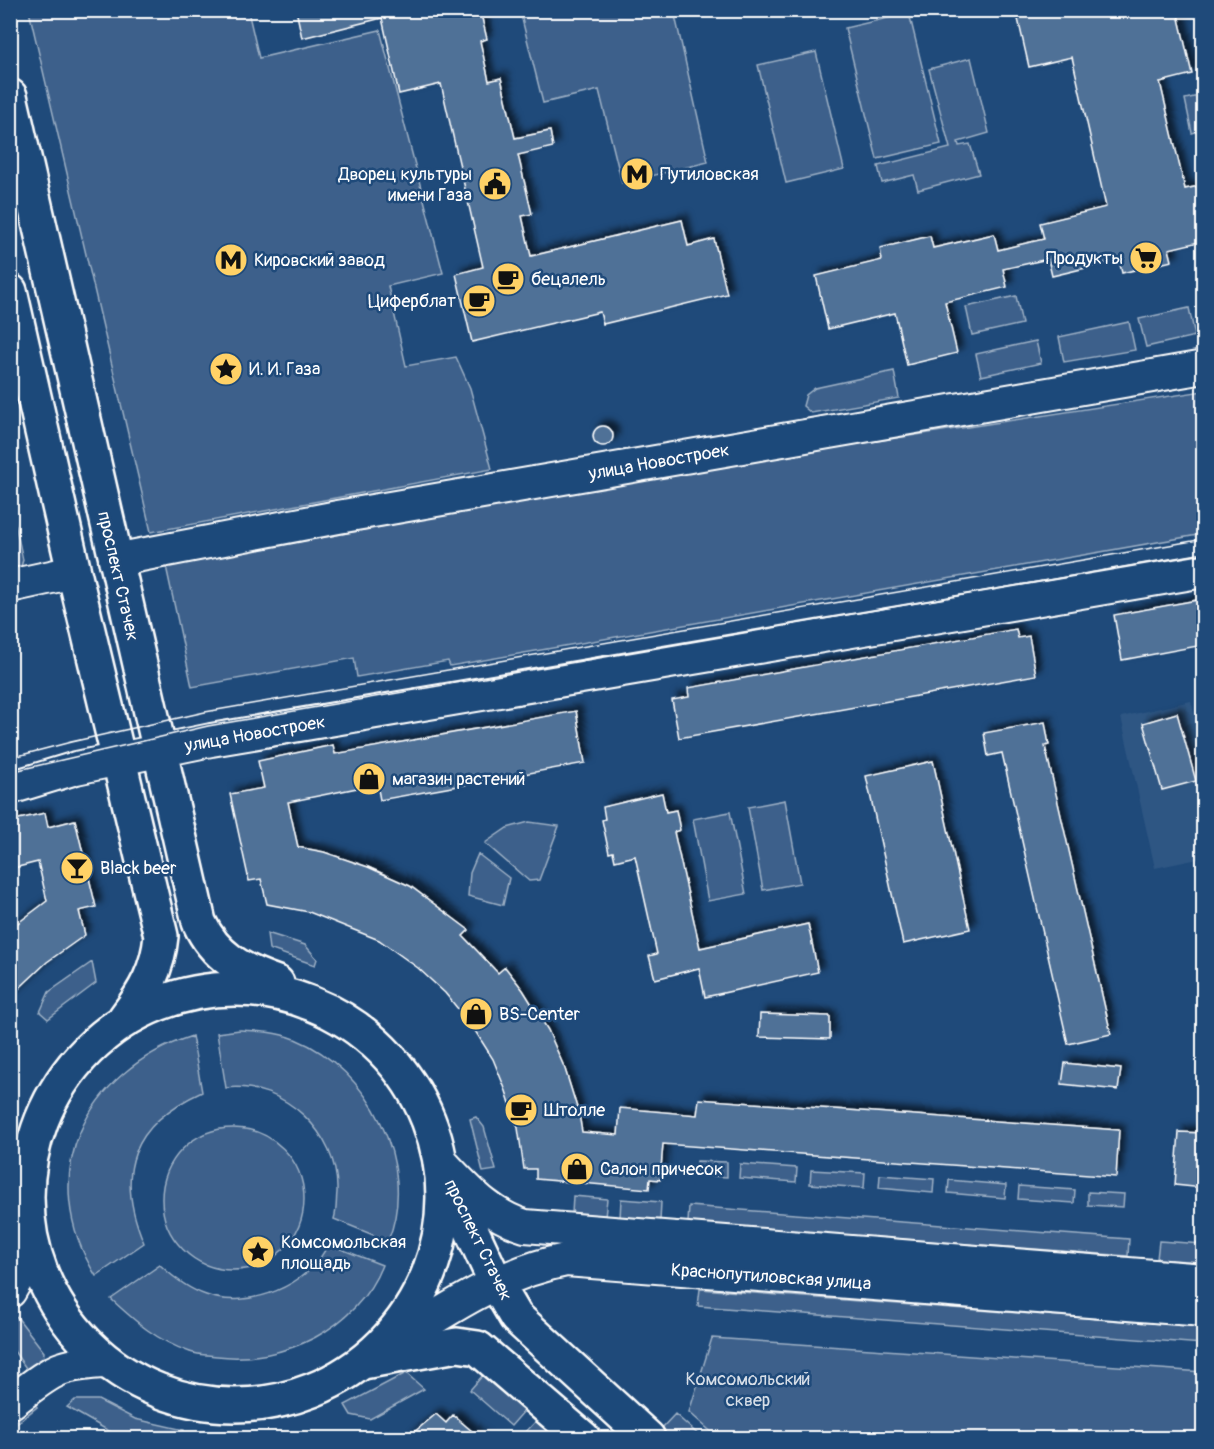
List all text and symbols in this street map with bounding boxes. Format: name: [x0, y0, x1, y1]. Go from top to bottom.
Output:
metro station icon: Путиловская: [619, 156, 655, 192]
place label: Дворец культуры имени Газа: [338, 163, 472, 207]
place label: Путиловская: [660, 163, 759, 186]
public building icon: Дворец культуры имени Газа: [477, 166, 513, 202]
supermarket icon: Продукты: [1128, 240, 1164, 276]
metro station icon: Кировский завод: [213, 242, 249, 278]
place label: Продукты: [1046, 247, 1123, 270]
place label: Кировский завод: [254, 249, 385, 272]
cafe icon: бецалель: [490, 261, 526, 297]
place label: бецалель: [531, 268, 606, 291]
cafe icon: Циферблат: [461, 283, 497, 319]
place label: Циферблат: [368, 290, 456, 313]
place icon: И. И. Газа: [208, 351, 244, 387]
place label: И. И. Газа: [249, 358, 320, 381]
street label: улица Новостроек: [586, 438, 731, 486]
street label: проспект Стачек: [92, 509, 144, 643]
street label: улица Новостроек: [182, 710, 327, 758]
shop icon: магазин растений: [351, 761, 387, 797]
place label: магазин растений: [392, 768, 526, 791]
bar icon: Black beer: [59, 850, 95, 886]
place label: Black beer: [100, 857, 177, 880]
shop icon: BS-Сеntеr: [458, 996, 494, 1032]
place label: BS-Сеntеr: [499, 1003, 580, 1026]
cafe icon: Штолле: [503, 1092, 539, 1128]
place label: Штолле: [544, 1099, 605, 1122]
shop icon: Салон причесок: [559, 1151, 595, 1187]
place label: Салон причесок: [600, 1158, 723, 1181]
street label: проспект Стачек: [439, 1175, 517, 1305]
place label: Комсомольская площадь: [281, 1231, 406, 1275]
place icon: Комсомольская площадь: [240, 1234, 276, 1270]
street label: Краснопутиловская улица: [670, 1259, 872, 1295]
park label: Комсомольский сквер: [685, 1368, 811, 1412]

